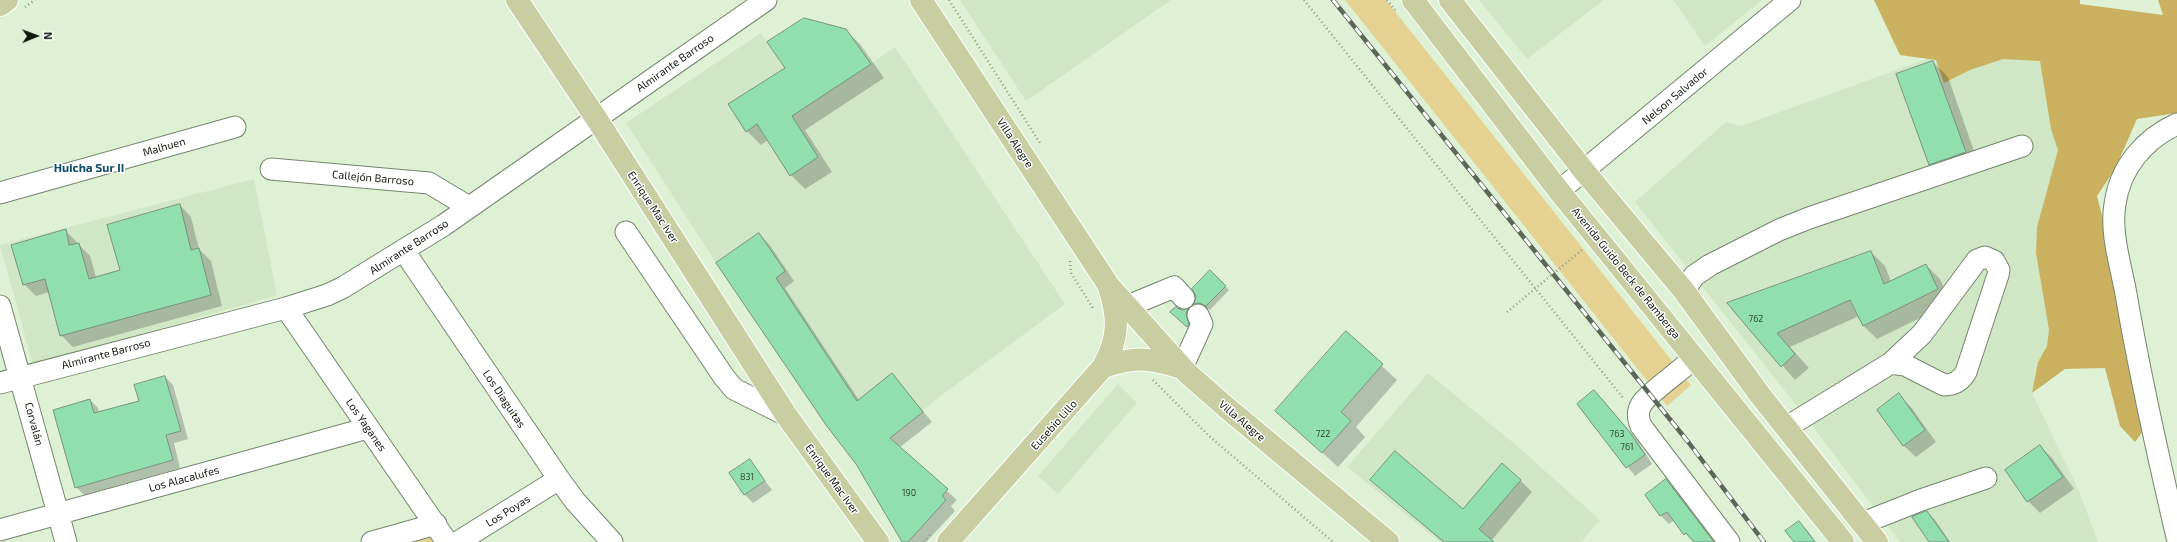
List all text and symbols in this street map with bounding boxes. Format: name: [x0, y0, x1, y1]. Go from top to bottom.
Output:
north arrow: [16, 16, 56, 56]
street label: Almirante Barroso: [634, 31, 716, 95]
text: N: [42, 32, 55, 40]
street label: Nelson Salvador: [1639, 65, 1711, 127]
street label: Villa Alegre: [994, 116, 1036, 170]
street label: Malhuen: [141, 135, 187, 159]
district label: Huicha Sur II: [54, 161, 124, 175]
street label: Callejón Barroso: [331, 168, 415, 188]
street label: Enrique Mac Iver: [625, 169, 681, 245]
street label: Avenida Guido Beck de Ramberga: [1569, 205, 1683, 341]
street label: Almirante Barroso: [367, 217, 451, 277]
house number: 762: [1749, 314, 1763, 324]
street label: Almirante Barroso: [60, 336, 152, 372]
street label: Los Diaguitas: [480, 368, 528, 430]
street label: Los Yaganes: [343, 396, 389, 454]
street label: Eusebio Lillo: [1028, 397, 1080, 453]
street label: Villa Alegre: [1216, 398, 1268, 444]
street label: Corvalán: [22, 401, 46, 447]
house number: 722: [1316, 429, 1330, 439]
house number: 763: [1610, 429, 1624, 439]
street label: Enrique Mac Iver: [802, 442, 862, 516]
house number: 761: [1620, 442, 1634, 452]
street label: Los Alacalufes: [147, 463, 221, 495]
house number: 831: [740, 472, 754, 482]
house number: 190: [902, 488, 916, 498]
street label: Los Poyas: [483, 492, 533, 530]

